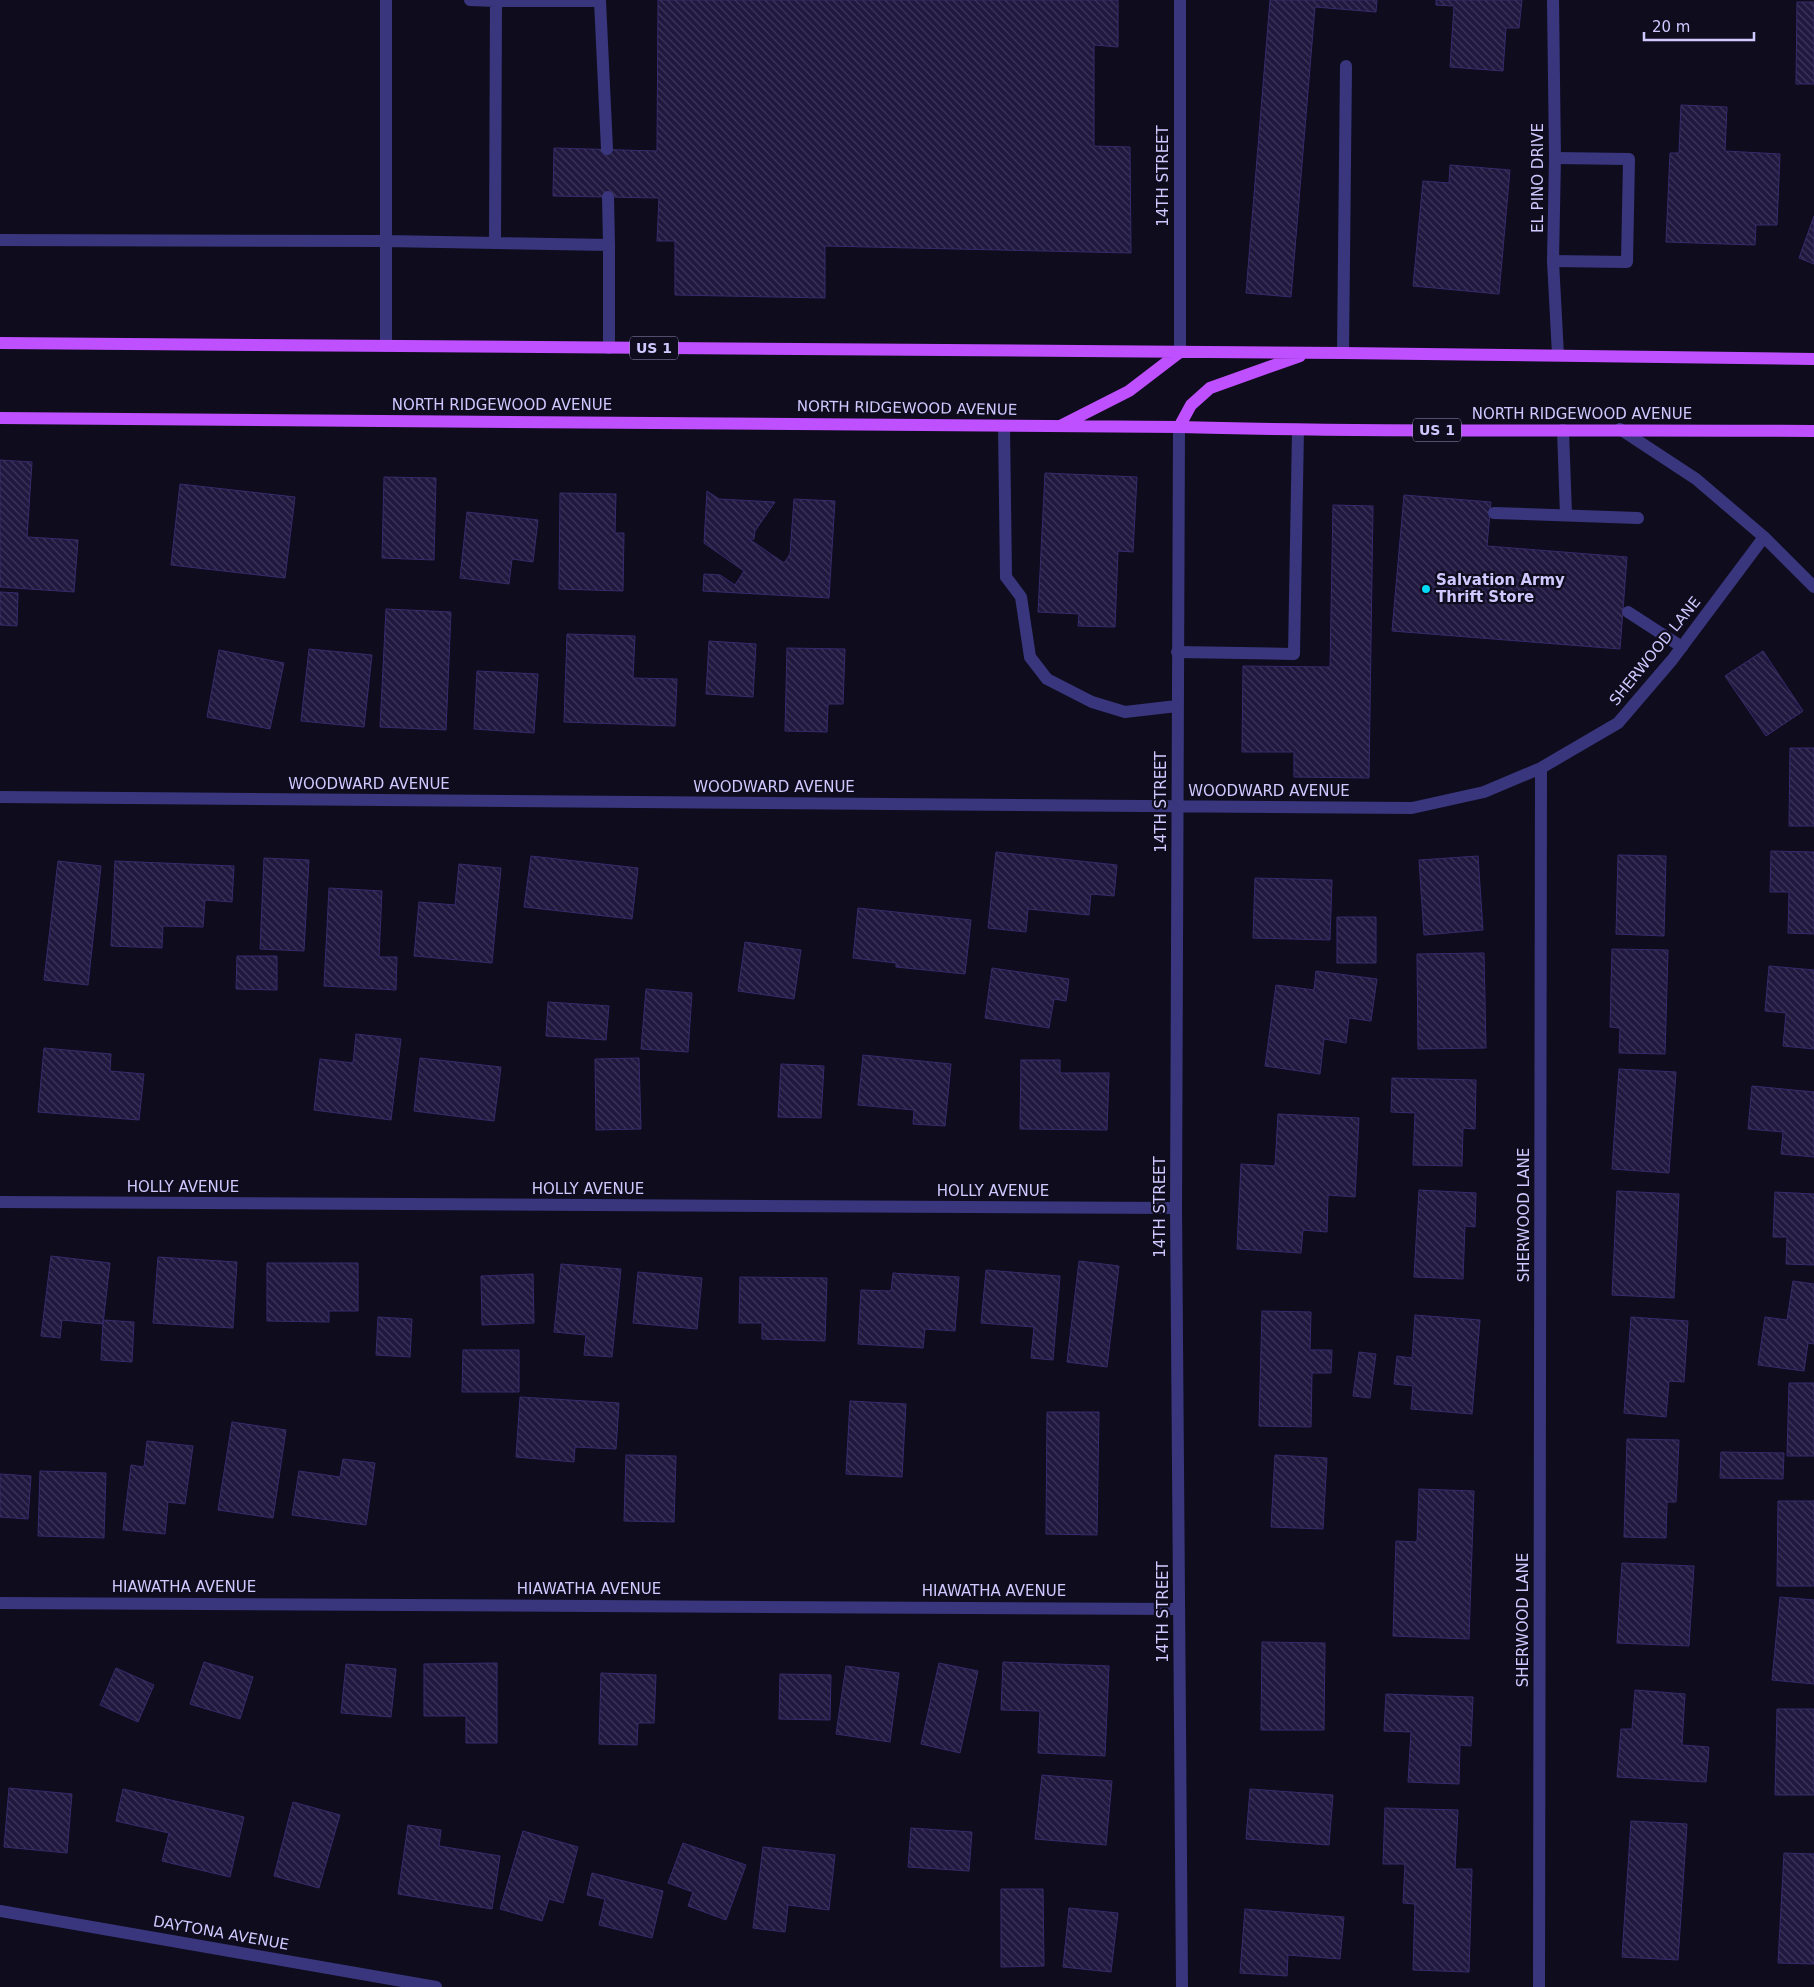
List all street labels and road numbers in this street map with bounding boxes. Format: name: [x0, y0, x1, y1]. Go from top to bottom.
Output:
street label: EL PINO DRIVE: [1529, 123, 1547, 233]
street label: 14TH STREET: [1154, 124, 1172, 227]
road number: US 1: [630, 336, 678, 359]
street label: NORTH RIDGEWOOD AVENUE: [392, 396, 612, 414]
street label: NORTH RIDGEWOOD AVENUE: [797, 397, 1017, 419]
street label: NORTH RIDGEWOOD AVENUE: [1472, 405, 1692, 423]
road number: US 1: [1413, 418, 1461, 442]
street label: SHERWOOD LANE: [1606, 593, 1704, 709]
street label: 14TH STREET: [1152, 750, 1170, 853]
street label: WOODWARD AVENUE: [288, 775, 450, 793]
street label: WOODWARD AVENUE: [693, 778, 855, 796]
street label: WOODWARD AVENUE: [1188, 782, 1350, 800]
street label: SHERWOOD LANE: [1515, 1148, 1533, 1282]
street label: 14TH STREET: [1151, 1155, 1169, 1258]
street label: HOLLY AVENUE: [127, 1178, 239, 1196]
street label: HOLLY AVENUE: [532, 1180, 644, 1198]
street label: HOLLY AVENUE: [937, 1182, 1049, 1200]
street label: SHERWOOD LANE: [1514, 1553, 1532, 1687]
street label: 14TH STREET: [1154, 1560, 1172, 1663]
street label: HIAWATHA AVENUE: [112, 1578, 256, 1596]
street label: HIAWATHA AVENUE: [517, 1580, 661, 1598]
street label: HIAWATHA AVENUE: [922, 1582, 1066, 1600]
street label: DAYTONA AVENUE: [152, 1912, 290, 1954]

